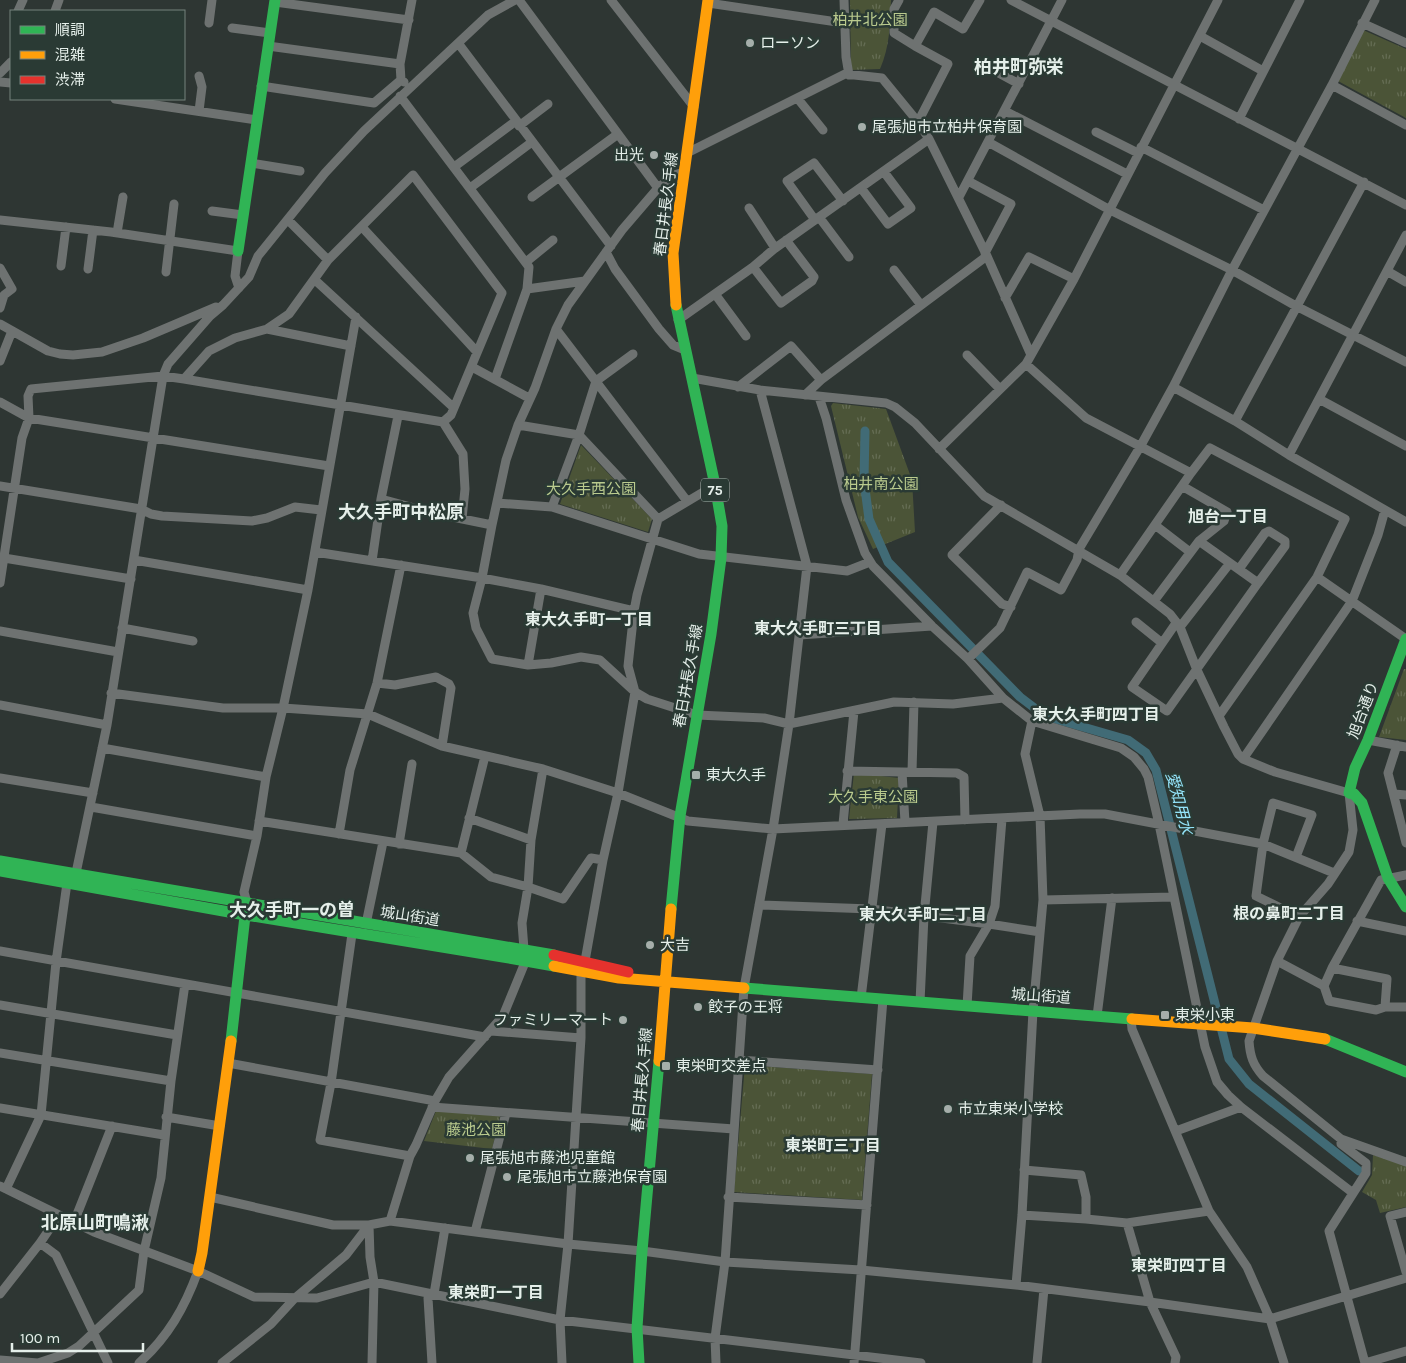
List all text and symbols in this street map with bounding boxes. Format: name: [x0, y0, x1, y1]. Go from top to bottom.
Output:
legend: [10, 10, 185, 100]
park label: 柏井北公園: [832, 11, 908, 29]
text: 順調: [55, 21, 85, 39]
place label: ローソン: [760, 34, 820, 52]
marker: ローソン: [744, 37, 756, 49]
text: 混雑: [55, 46, 85, 64]
district label: 柏井町弥栄: [974, 56, 1064, 78]
text: 渋滞: [55, 71, 85, 89]
place label: 尾張旭市立柏井保育園: [872, 118, 1022, 136]
marker: 尾張旭市立柏井保育園: [856, 121, 868, 133]
place label: 出光: [614, 146, 644, 164]
marker: 出光: [648, 149, 660, 161]
street label: 春日井長久手線: [651, 151, 681, 257]
park label: 柏井南公園: [843, 475, 919, 493]
road number: 75: [701, 478, 729, 502]
park label: 大久手西公園: [546, 480, 636, 498]
district label: 大久手町中松原: [338, 501, 464, 523]
district label: 旭台一丁目: [1188, 507, 1268, 526]
district label: 東大久手町一丁目: [525, 610, 653, 629]
district label: 東大久手町三丁目: [754, 619, 882, 638]
street label: 春日井長久手線: [670, 623, 706, 729]
street label: 旭台通り: [1344, 679, 1382, 741]
district label: 東大久手町四丁目: [1032, 705, 1160, 724]
place label: 東大久手: [706, 766, 766, 784]
marker: 東大久手: [690, 769, 702, 781]
water label: 愛知用水: [1162, 770, 1197, 838]
park label: 大久手東公園: [828, 788, 918, 806]
district label: 大久手町一の曽: [229, 899, 355, 921]
street label: 城山街道: [379, 902, 441, 930]
district label: 根の鼻町二丁目: [1233, 904, 1345, 923]
district label: 東大久手町二丁目: [859, 905, 987, 924]
place label: 大吉: [660, 936, 690, 954]
marker: 大吉: [644, 939, 656, 951]
street label: 城山街道: [1010, 985, 1072, 1007]
place label: 餃子の王将: [708, 998, 783, 1016]
marker: 餃子の王将: [692, 1001, 704, 1013]
place label: 東栄小東: [1175, 1006, 1235, 1024]
marker: 東栄小東: [1159, 1009, 1171, 1021]
place label: ファミリーマート: [493, 1011, 613, 1029]
marker: ファミリーマート: [617, 1014, 629, 1026]
street label: 春日井長久手線: [628, 1027, 656, 1133]
place label: 東栄町交差点: [676, 1057, 766, 1075]
marker: 東栄町交差点: [660, 1060, 672, 1072]
place label: 市立東栄小学校: [958, 1100, 1063, 1118]
marker: 市立東栄小学校: [942, 1103, 954, 1115]
park label: 藤池公園: [446, 1121, 506, 1139]
district label: 東栄町三丁目: [785, 1136, 881, 1155]
place label: 尾張旭市藤池児童館: [480, 1149, 615, 1167]
marker: 尾張旭市藤池児童館: [464, 1152, 476, 1164]
place label: 尾張旭市立藤池保育園: [517, 1168, 667, 1186]
marker: 尾張旭市立藤池保育園: [501, 1171, 513, 1183]
district label: 北原山町鳴湫: [41, 1212, 149, 1234]
district label: 東栄町四丁目: [1131, 1256, 1227, 1275]
district label: 東栄町一丁目: [448, 1283, 544, 1302]
scale bar: [12, 1320, 144, 1352]
text: 100 m: [20, 1329, 60, 1347]

